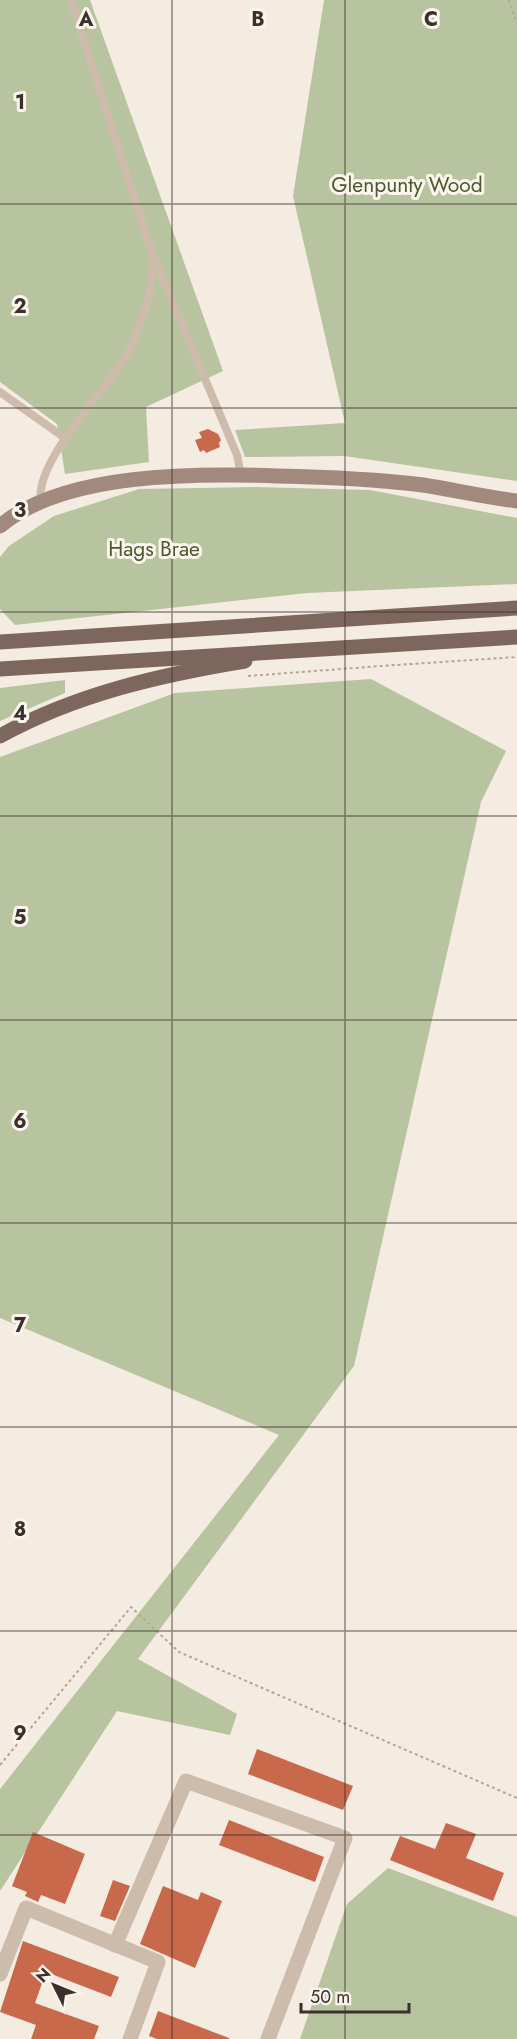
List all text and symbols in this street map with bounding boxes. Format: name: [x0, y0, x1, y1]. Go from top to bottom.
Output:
text: A: [78, 5, 94, 34]
text: B: [251, 5, 265, 34]
text: C: [424, 5, 438, 34]
text: 1: [15, 88, 25, 117]
park label: Glenpunty Wood: [331, 170, 483, 200]
text: 2: [13, 292, 27, 321]
text: 3: [14, 496, 26, 525]
park label: Hags Brae: [108, 534, 200, 564]
text: 4: [13, 699, 27, 728]
text: 5: [14, 903, 27, 932]
text: 6: [13, 1107, 27, 1136]
text: 7: [14, 1311, 27, 1340]
text: 8: [14, 1515, 26, 1544]
text: 9: [13, 1719, 27, 1748]
north arrow: [24, 1955, 84, 2015]
text: N: [31, 1963, 56, 1988]
scale bar: [301, 1976, 409, 2014]
text: 50 m: [310, 1984, 350, 2010]

